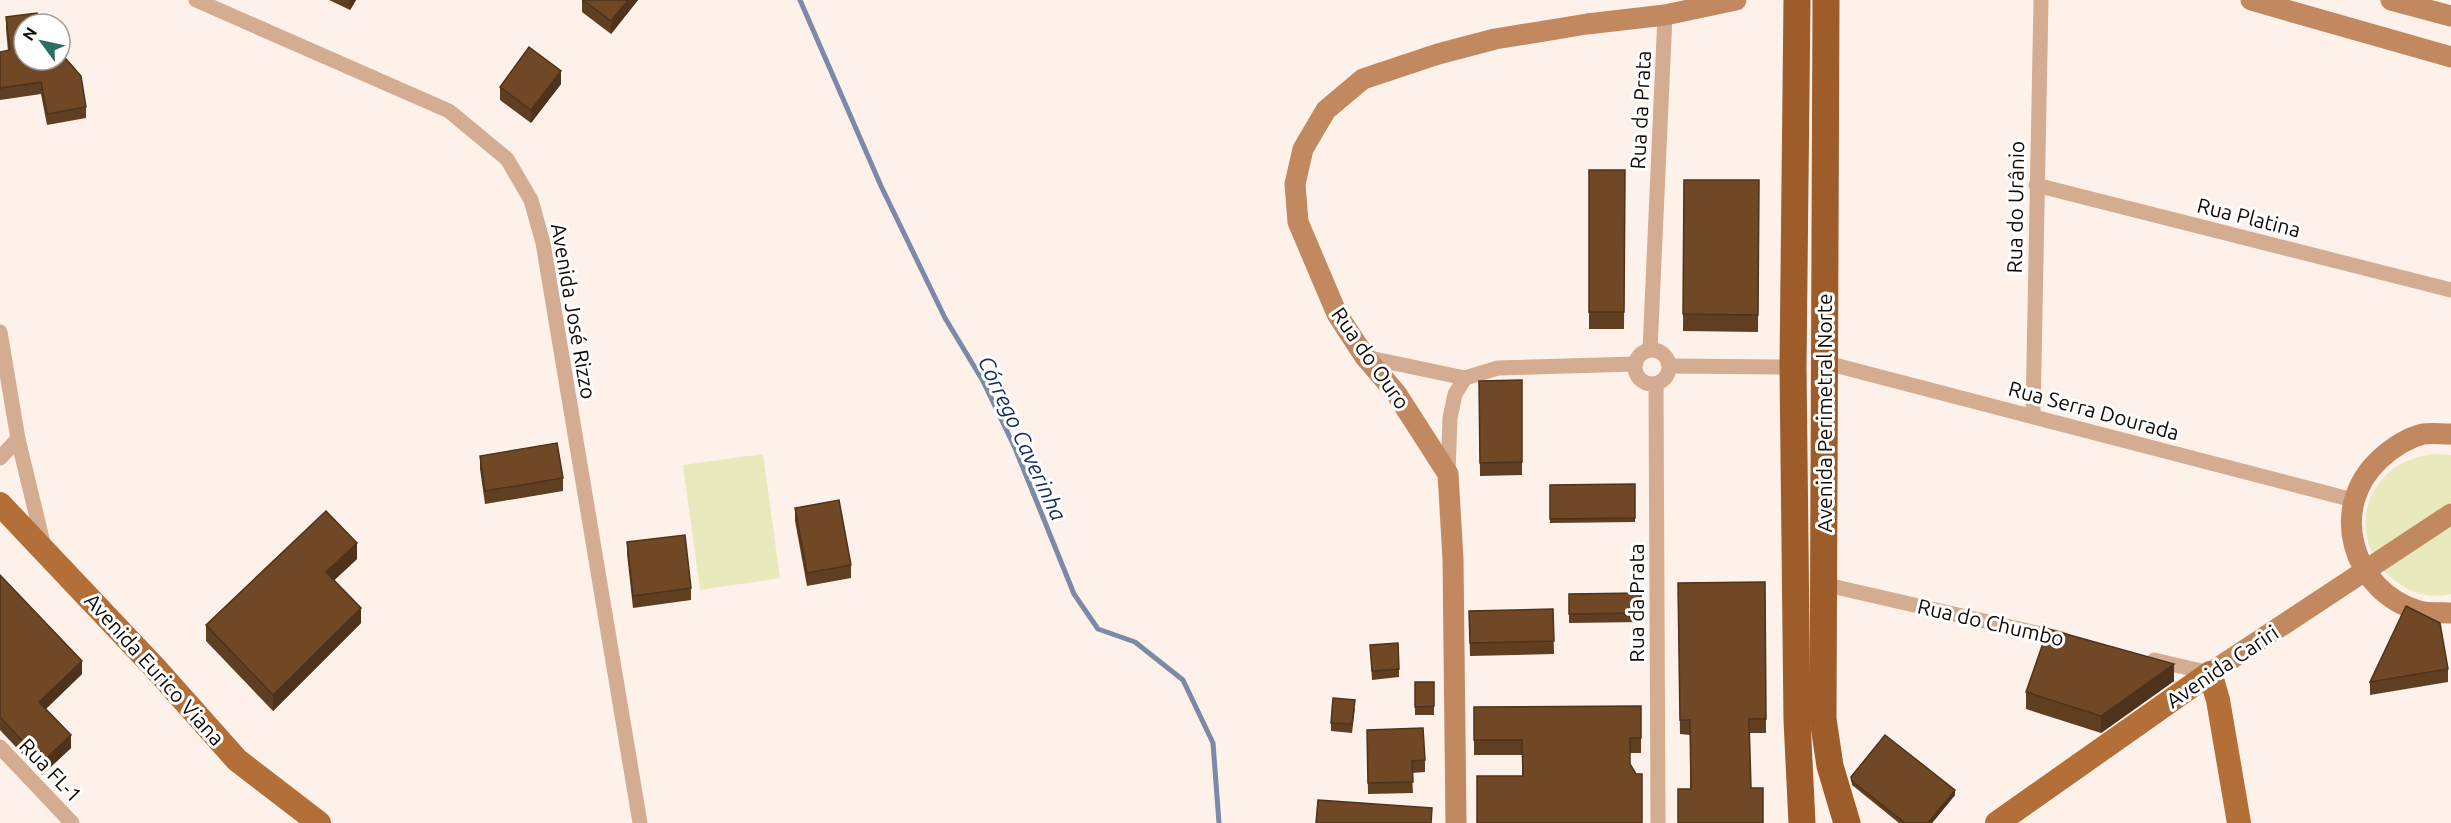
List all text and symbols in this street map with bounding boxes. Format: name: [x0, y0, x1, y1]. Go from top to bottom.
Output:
north arrow: [12, 12, 72, 72]
text: N: [19, 24, 40, 44]
street label: Rua da Prata: [1625, 50, 1655, 170]
street label: Rua do Urânio: [2002, 141, 2028, 273]
street label: Rua Platina: [2195, 193, 2303, 241]
street label: Avenida José Rizzo: [547, 221, 601, 401]
street label: Avenida Perimetral Norte: [1812, 294, 1836, 533]
street label: Rua do Ouro: [1327, 303, 1415, 413]
water label: Córrego Caverinha: [974, 352, 1072, 524]
street label: Rua Serra Dourada: [2006, 376, 2182, 444]
street label: Rua da Prata: [1624, 544, 1648, 662]
street label: Avenida Eurico Viana: [80, 588, 230, 750]
street label: Rua do Chumbo: [1915, 593, 2067, 651]
street label: Avenida Cariri: [2161, 620, 2283, 712]
street label: Rua FL-1: [15, 733, 87, 807]

